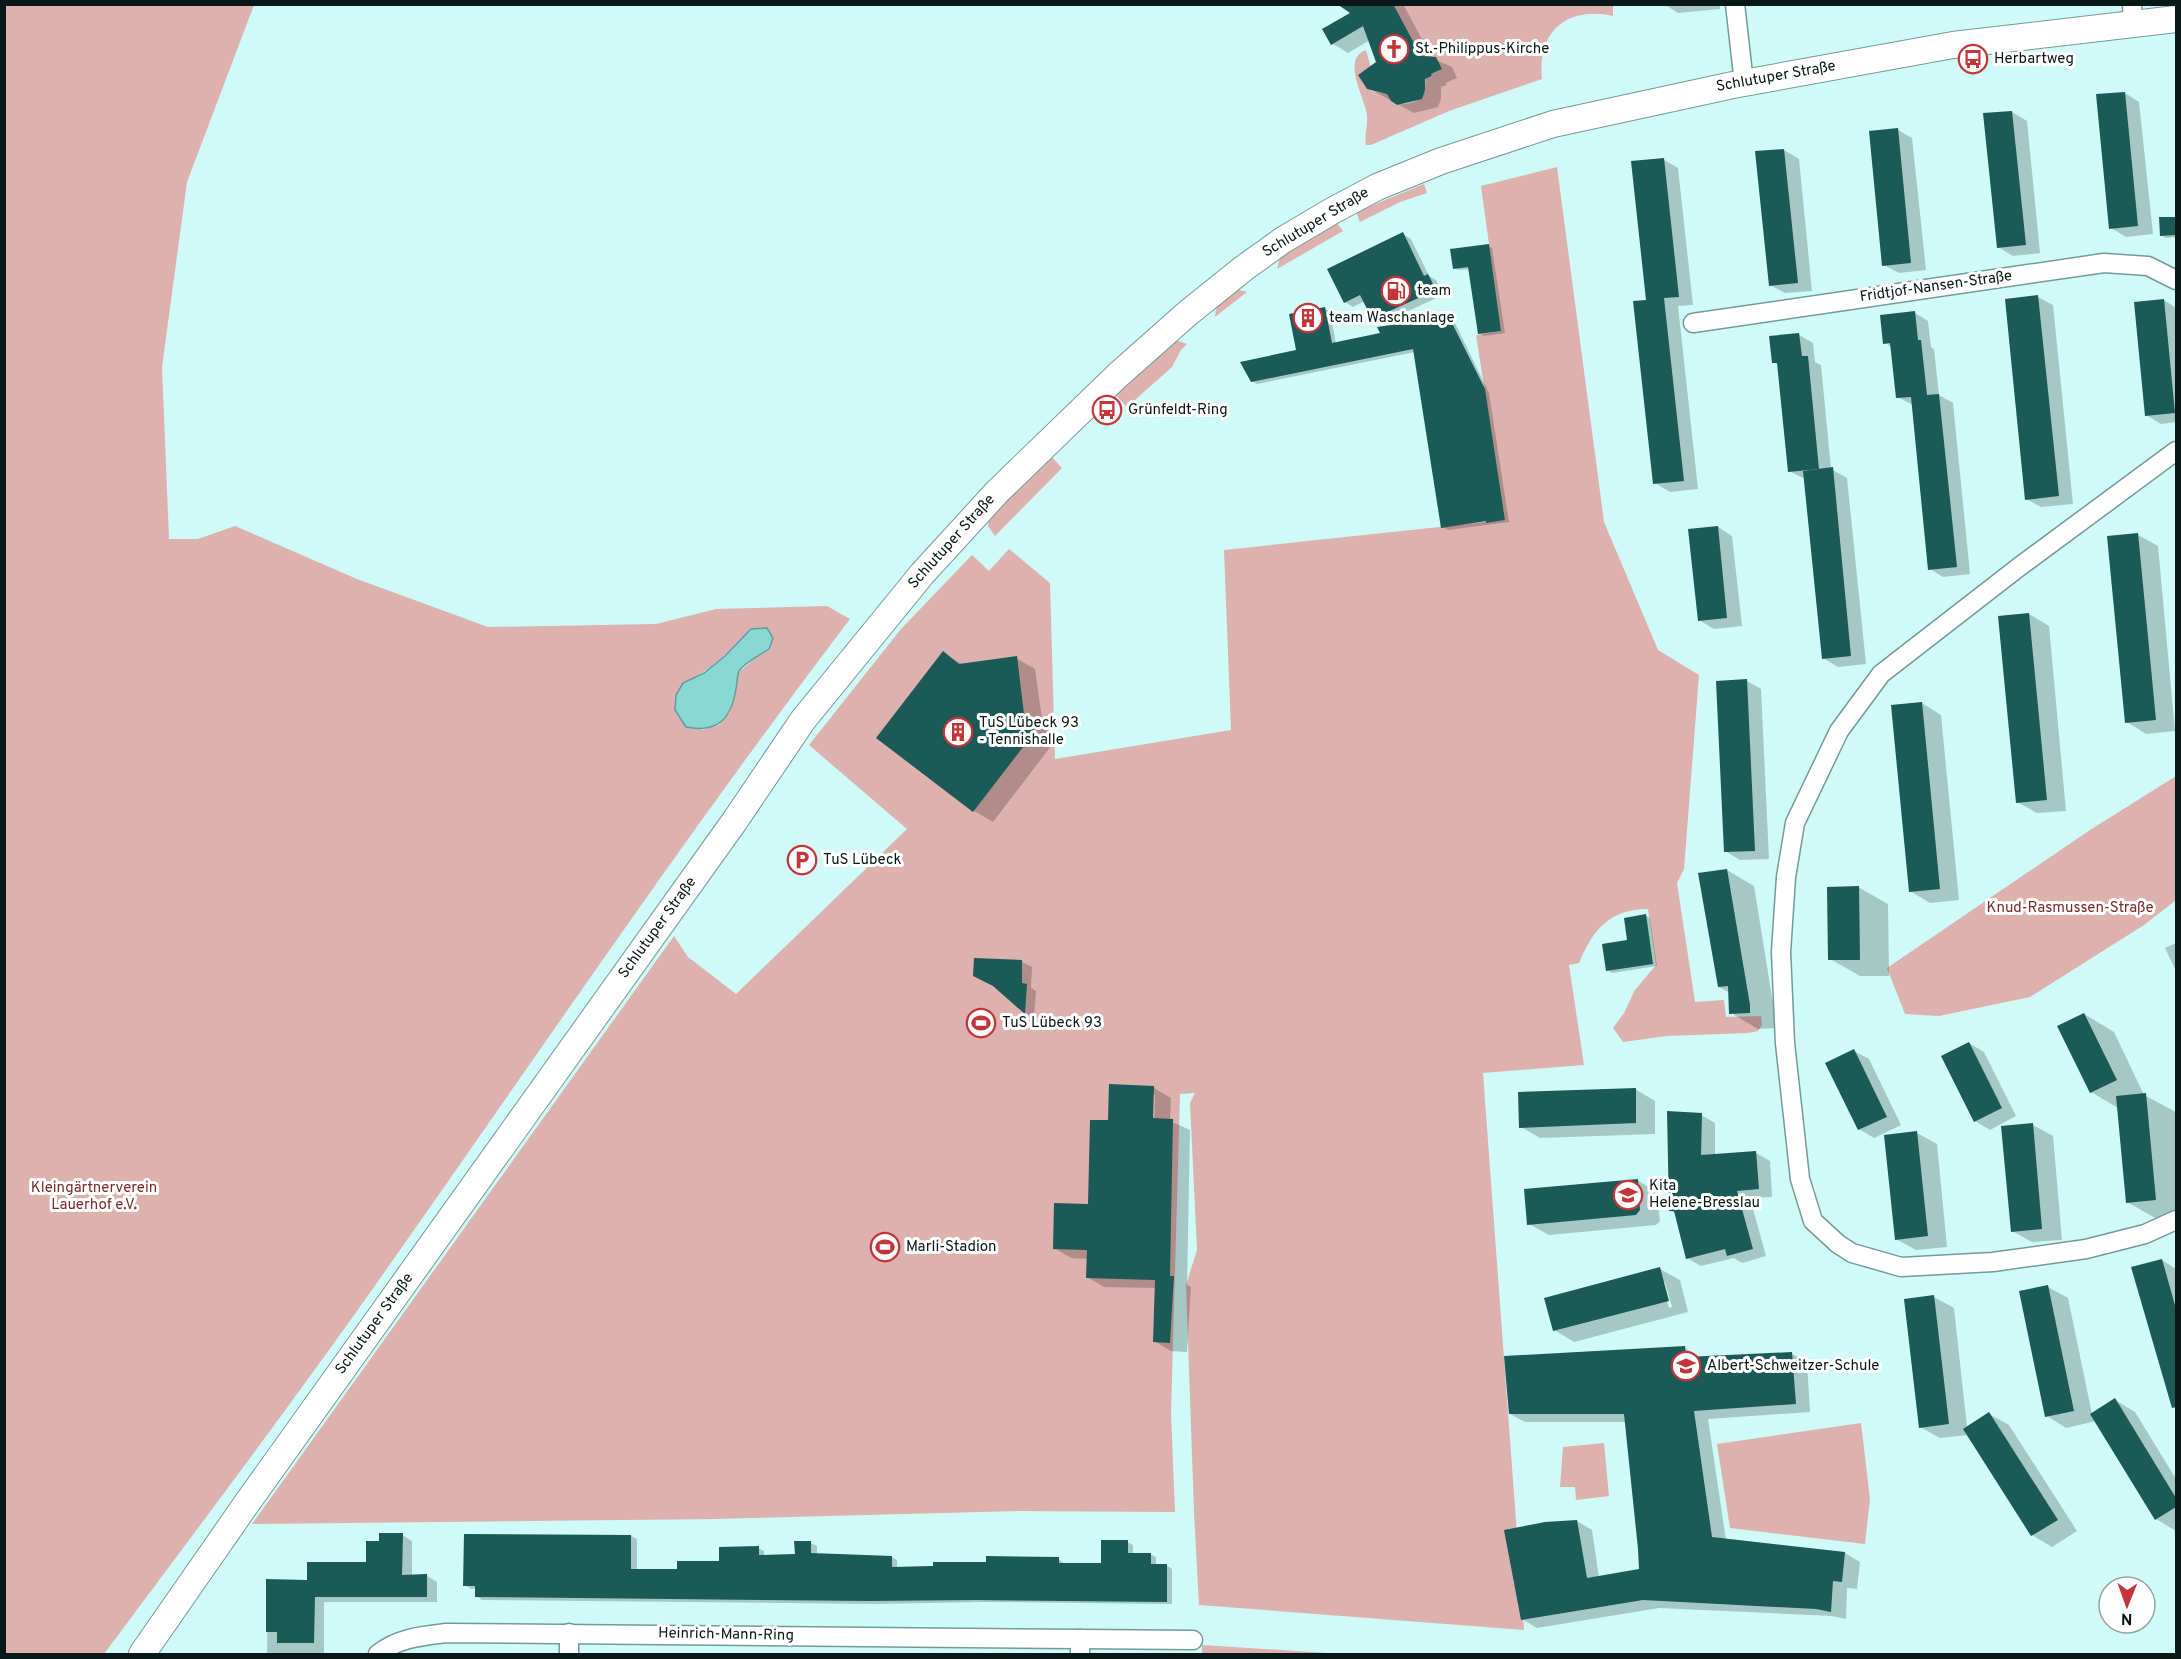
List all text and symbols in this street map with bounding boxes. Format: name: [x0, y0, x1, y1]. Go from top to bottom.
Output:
church icon: St.-Philippus-Kirche: [1378, 33, 1410, 65]
place label: St.-Philippus-Kirche: [1415, 40, 1549, 59]
bus stop icon: Herbartweg: [1957, 43, 1989, 75]
place label: Herbartweg: [1994, 50, 2074, 69]
street label: Schlutuper Straße: [1715, 57, 1837, 97]
street label: Schlutuper Straße: [1259, 184, 1373, 262]
street label: Fridtjof-Nansen-Straße: [1859, 267, 2013, 307]
fuel station icon: team: [1380, 275, 1412, 307]
place label: team: [1417, 282, 1451, 301]
building icon: team Waschanlage: [1292, 302, 1324, 334]
place label: team Waschanlage: [1329, 309, 1455, 328]
bus stop icon: Grünfeldt-Ring: [1091, 394, 1123, 426]
place label: Grünfeldt-Ring: [1128, 401, 1228, 420]
street label: Schlutuper Straße: [905, 491, 999, 593]
place label: TuS Lübeck 93 - Tennishalle: [979, 714, 1079, 750]
building icon: TuS Lübeck 93 - Tennishalle: [942, 716, 974, 748]
parking icon: TuS Lübeck: [786, 844, 818, 876]
place label: TuS Lübeck: [823, 851, 901, 870]
street label: Schlutuper Straße: [615, 874, 701, 982]
park label: Knud-Rasmussen-Straße: [1987, 899, 2153, 918]
sports icon: TuS Lübeck 93: [965, 1007, 997, 1039]
place label: TuS Lübeck 93: [1002, 1014, 1102, 1033]
place label: Kita Helene-Bresslau: [1649, 1177, 1760, 1213]
park label: Kleingärtnerverein Lauerhof e.V.: [31, 1179, 157, 1215]
school or university icon: Kita Helene-Bresslau: [1612, 1179, 1644, 1211]
sports icon: Marli-Stadion: [869, 1231, 901, 1263]
place label: Marli-Stadion: [906, 1238, 996, 1257]
street label: Schlutuper Straße: [332, 1270, 418, 1378]
school or university icon: Albert-Schweitzer-Schule: [1670, 1350, 1702, 1382]
place label: Albert-Schweitzer-Schule: [1707, 1357, 1879, 1376]
north arrow: [2097, 1575, 2157, 1635]
text: N: [2121, 1608, 2133, 1628]
street label: Heinrich-Mann-Ring: [658, 1624, 794, 1646]

